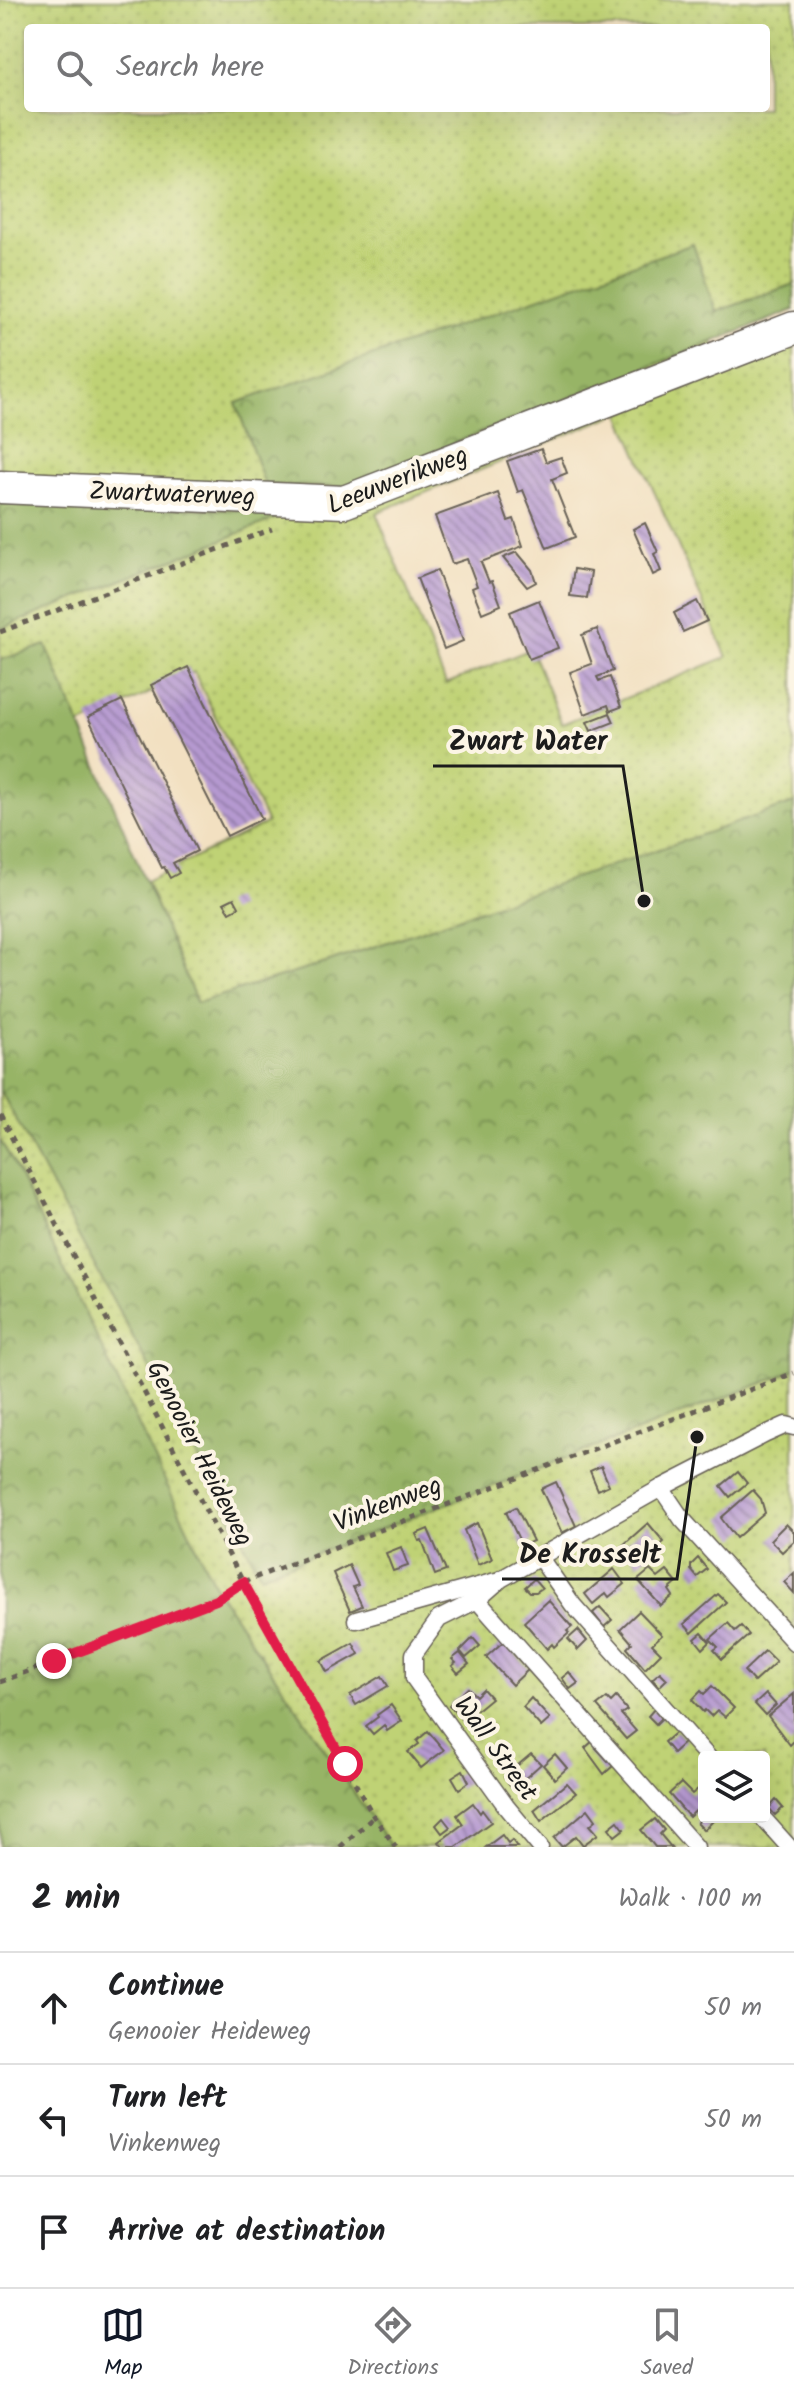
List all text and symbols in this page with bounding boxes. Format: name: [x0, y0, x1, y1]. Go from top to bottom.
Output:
search box: [24, 24, 770, 112]
text: Search here: [116, 44, 264, 92]
icon: search: [52, 46, 96, 90]
street label: Leeuwerikweg: [321, 435, 475, 527]
street label: Zwartwaterweg: [88, 471, 256, 519]
callout: Zwart Water: [433, 714, 623, 766]
text: Zwart Water: [449, 720, 609, 765]
street label: Genooier Heideweg: [134, 1354, 264, 1554]
street label: Vinkenweg: [328, 1465, 448, 1545]
callout: De Krosselt: [502, 1527, 677, 1579]
text: De Krosselt: [519, 1533, 662, 1578]
route end: [36, 1643, 72, 1679]
street label: Wall Street: [442, 1687, 548, 1811]
route start: [327, 1746, 363, 1782]
map controls: [698, 1751, 770, 1823]
button: layers: [698, 1751, 770, 1823]
text: 2 min: [32, 1872, 120, 1926]
text: Walk · 100 m: [619, 1878, 762, 1920]
text: Continue: [108, 1963, 224, 2011]
icon: ahead: [32, 1986, 76, 2030]
text: 50 m: [704, 1987, 762, 2029]
text: Genooier Heideweg: [108, 2011, 311, 2053]
text: Turn left: [108, 2075, 227, 2123]
icon: left: [32, 2098, 76, 2142]
text: 50 m: [704, 2099, 762, 2141]
text: Vinkenweg: [108, 2123, 221, 2165]
text: Arrive at destination: [108, 2208, 385, 2256]
icon: arrive: [32, 2210, 76, 2254]
tab: Map: [101, 2303, 145, 2386]
tab: Directions: [347, 2303, 439, 2386]
tab: Saved: [641, 2303, 693, 2386]

